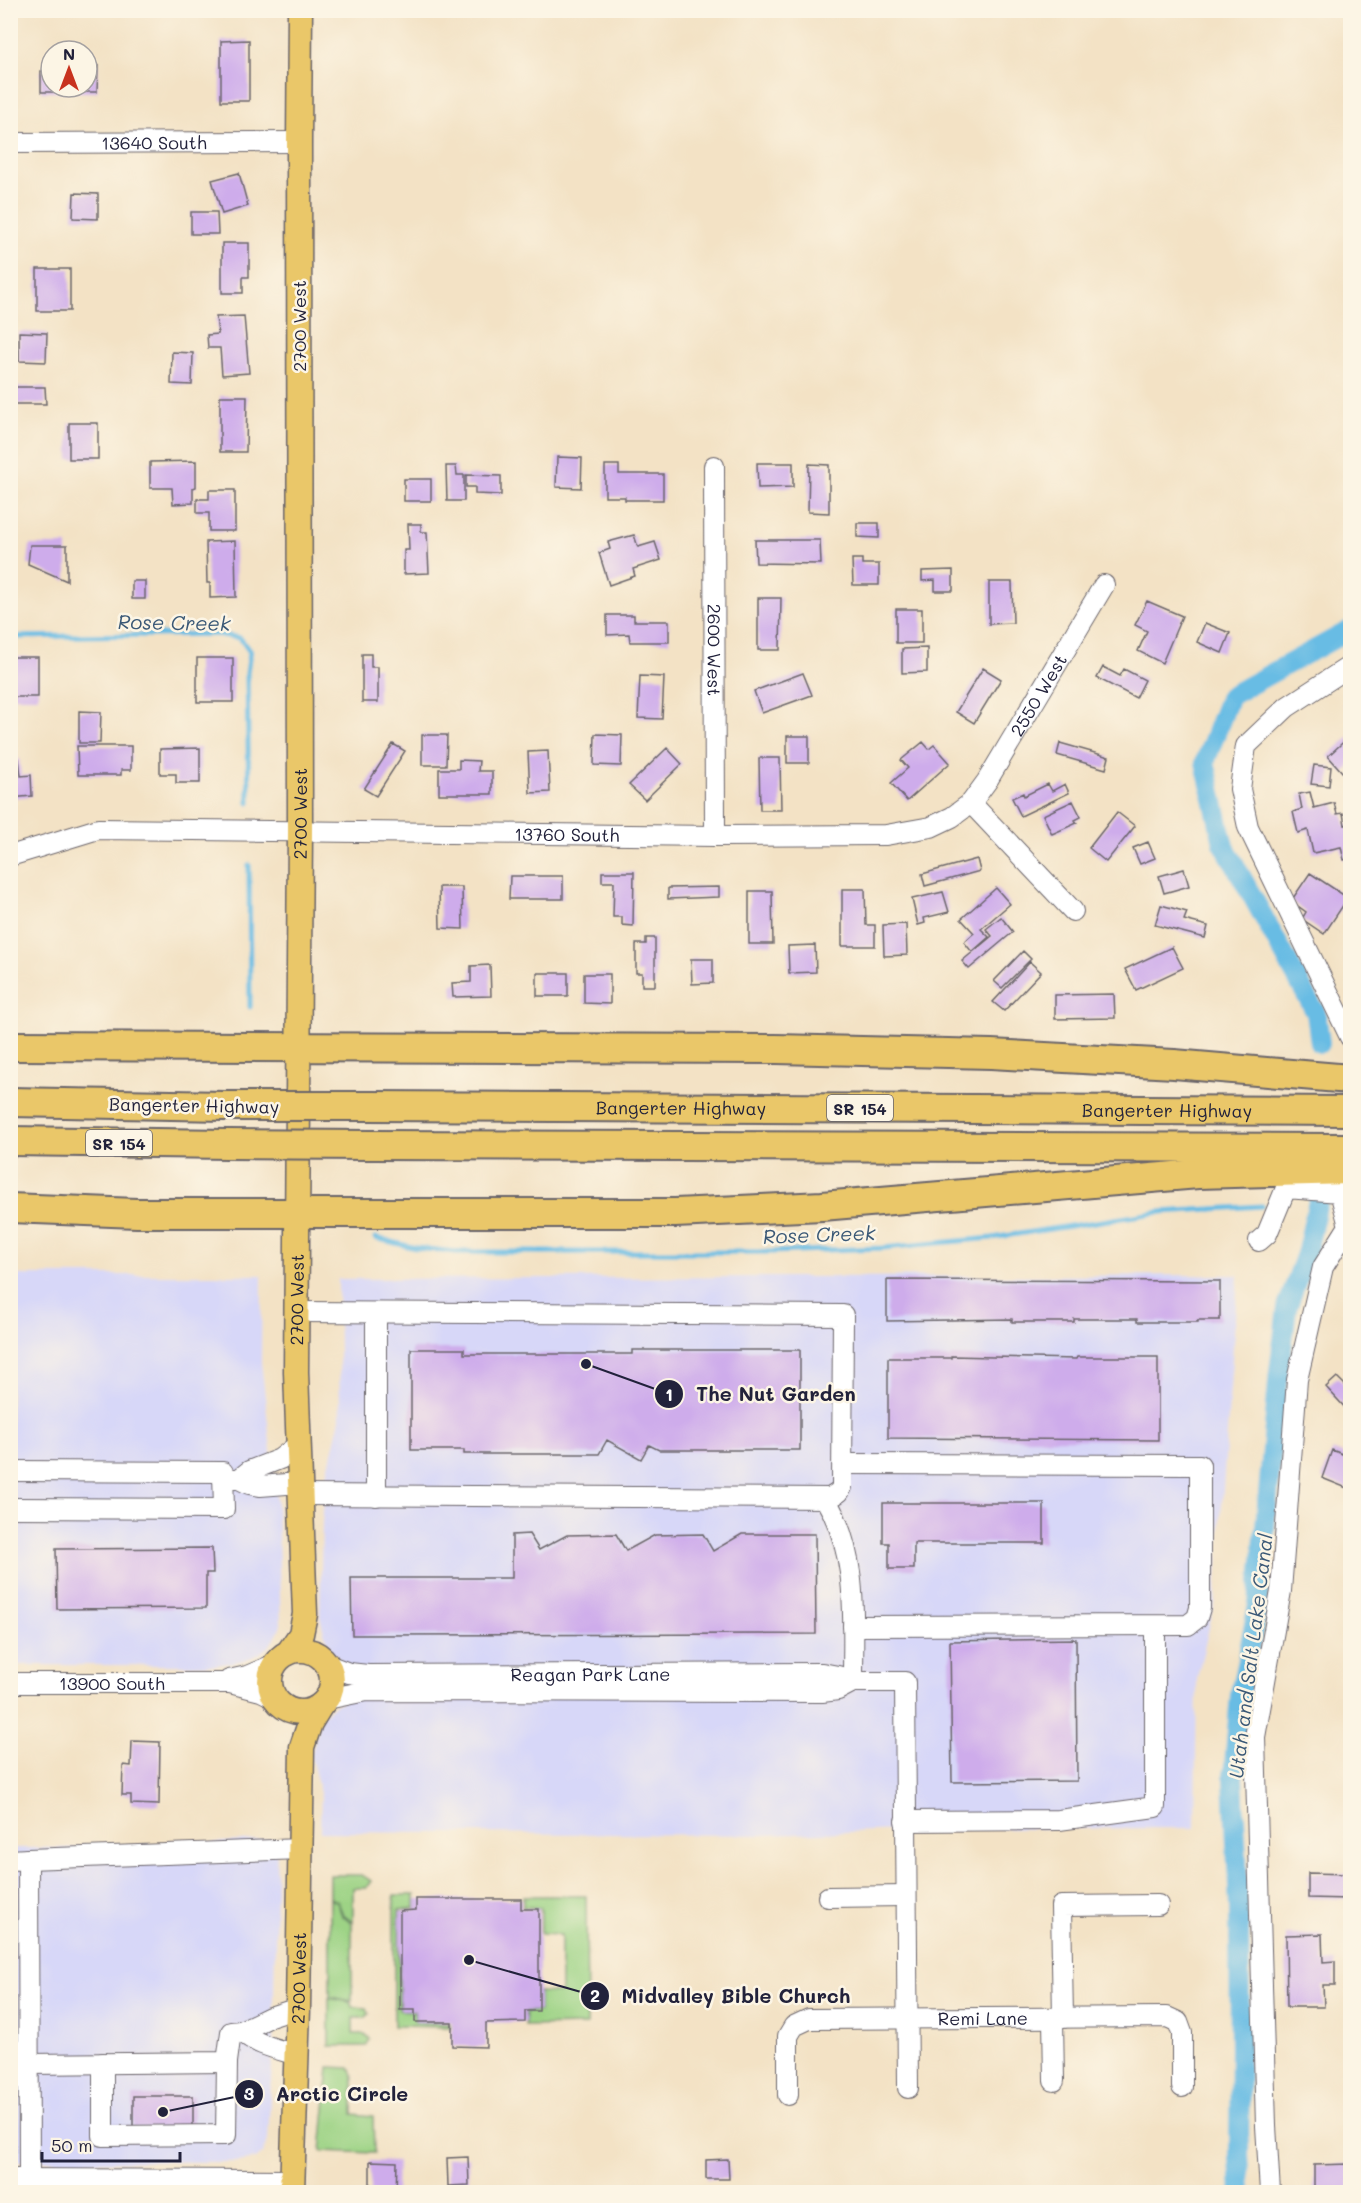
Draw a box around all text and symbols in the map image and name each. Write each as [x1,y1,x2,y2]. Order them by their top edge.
north arrow [39,39,99,99]
text: N [63,43,75,64]
street label: 13640 South [101,130,207,155]
street label: 2700 West [287,280,311,372]
street label: 2600 West [702,604,727,696]
water label: Rose Creek [117,608,231,636]
street label: 2550 West [1005,650,1072,740]
street label: 2700 West [288,768,312,860]
street label: 13760 South [514,822,620,847]
street label: Bangerter Highway [109,1092,279,1118]
street label: Bangerter Highway [596,1095,766,1120]
road number: SR 154 [827,1095,893,1121]
street label: Bangerter Highway [1082,1098,1252,1123]
road number: SR 154 [86,1130,152,1156]
water label: Rose Creek [762,1219,876,1249]
street label: 2700 West [284,1254,309,1346]
callout: The Nut Garden [654,1375,868,1413]
text: The Nut Garden [696,1380,856,1406]
text: 1 [665,1382,673,1406]
water label: Utah and Salt Lake Canal [1222,1532,1278,1780]
street label: Reagan Park Lane [510,1662,670,1686]
street label: 13900 South [59,1671,165,1695]
street label: 2700 West [285,1932,311,2024]
callout: Midvalley Bible Church [580,1977,863,2015]
text: Midvalley Bible Church [622,1982,850,2008]
text: 2 [590,1983,600,2007]
street label: Remi Lane [938,2006,1028,2030]
callout: Arctic Circle [234,2075,420,2113]
text: Arctic Circle [276,2080,408,2106]
text: 3 [244,2081,255,2105]
scale bar [42,2125,180,2163]
text: 50 m [51,2133,93,2157]

